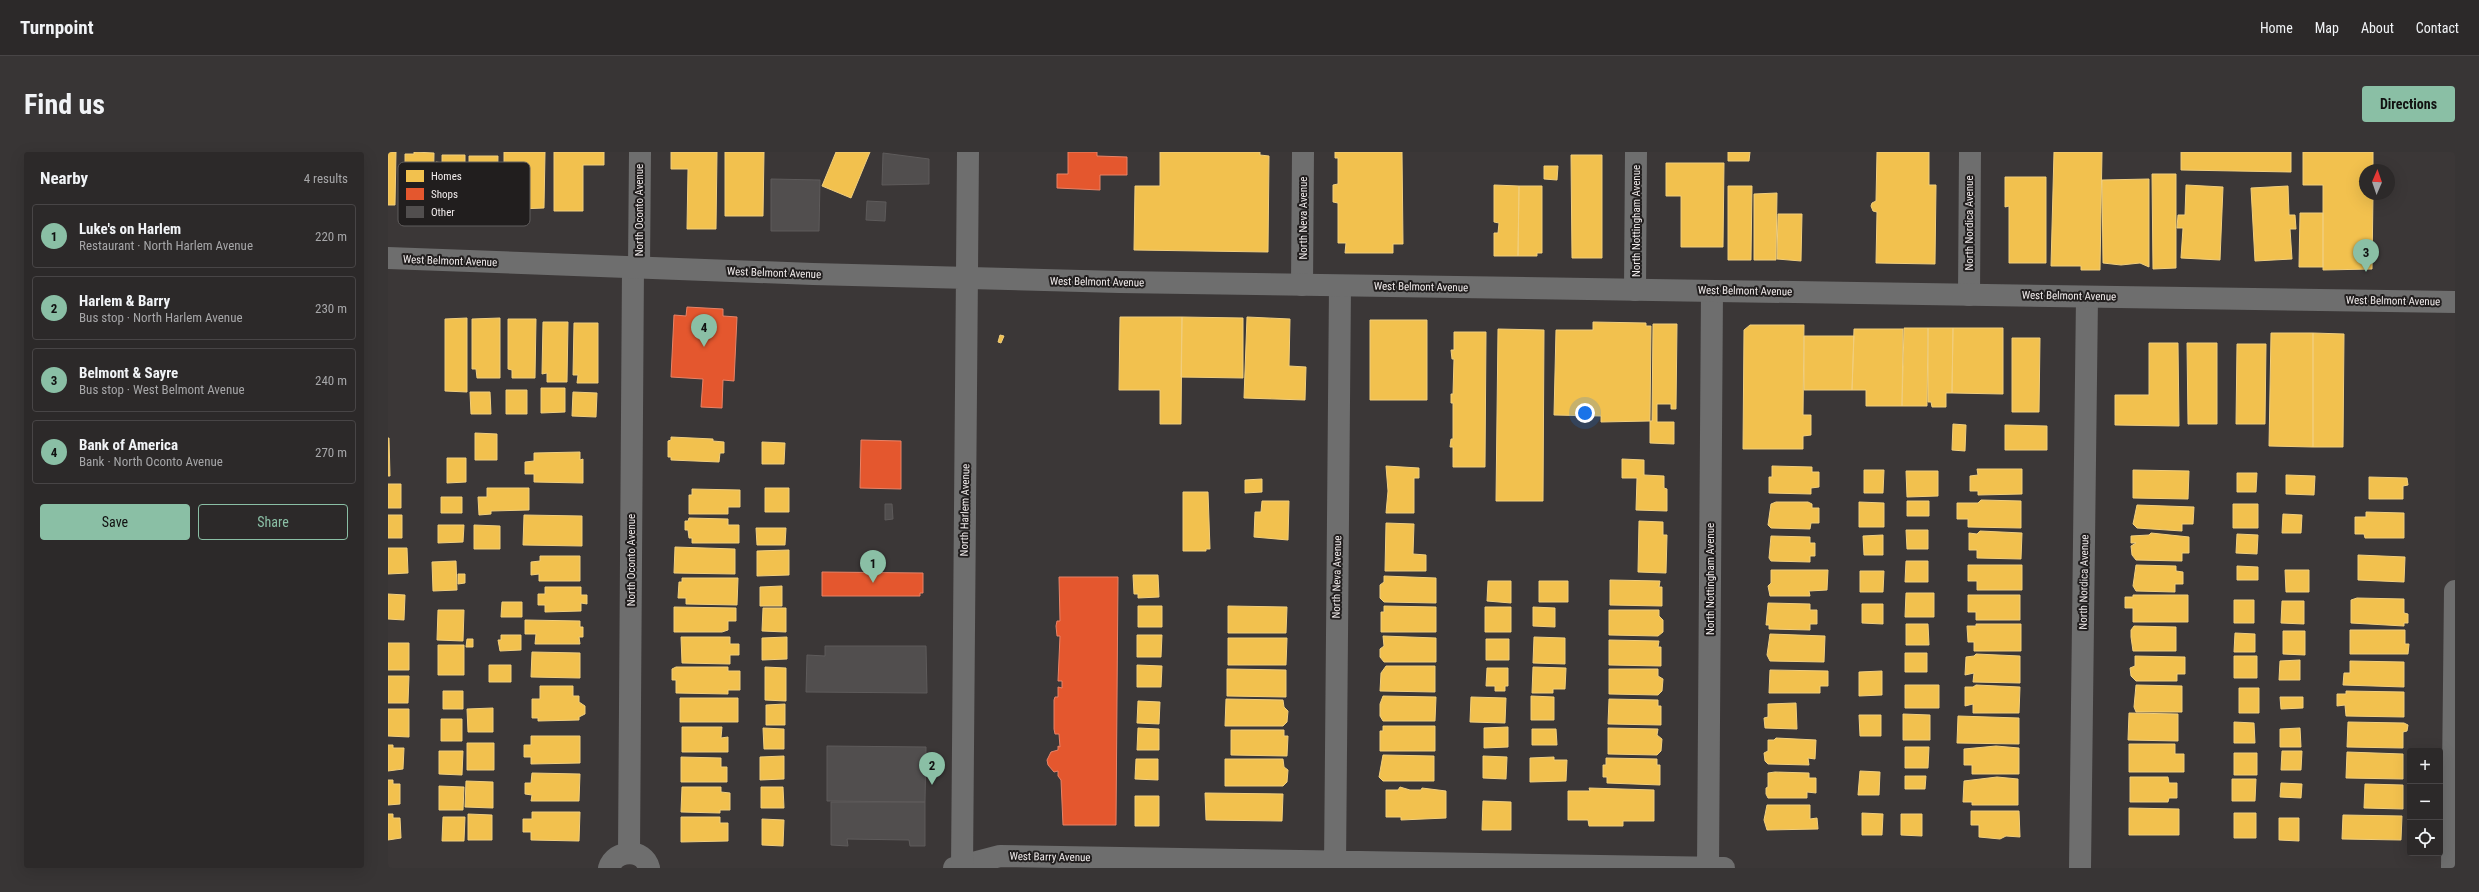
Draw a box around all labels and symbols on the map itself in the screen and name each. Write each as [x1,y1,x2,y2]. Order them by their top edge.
legend [398,162,530,226]
street label: North Oconto Avenue [633,164,646,256]
north arrow [2359,164,2395,200]
street label: North Nottingham Avenue [1630,165,1643,277]
text: Homes [431,170,462,183]
street label: North Nordica Avenue [1963,175,1976,271]
street label: North Neva Avenue [1297,176,1310,260]
text: Shops [431,188,458,201]
text: Other [431,206,455,219]
pin: 3 [2353,239,2379,272]
street label: West Belmont Avenue [403,253,497,269]
street label: West Belmont Avenue [727,265,821,281]
street label: West Belmont Avenue [1050,275,1144,289]
street label: West Belmont Avenue [1374,280,1468,294]
street label: West Belmont Avenue [1698,284,1792,298]
street label: West Belmont Avenue [2022,289,2116,303]
street label: West Belmont Avenue [2346,294,2440,308]
pin: 4 [691,314,717,347]
your location [1575,403,1595,423]
street label: North Harlem Avenue [958,464,972,556]
street label: North Oconto Avenue [625,514,638,606]
street label: North Nottingham Avenue [1704,523,1717,635]
street label: North Nordica Avenue [2077,534,2091,630]
street label: North Neva Avenue [1330,535,1344,619]
pin: 1 [860,550,886,583]
pin: 2 [919,752,945,785]
street label: West Barry Avenue [1009,850,1091,864]

